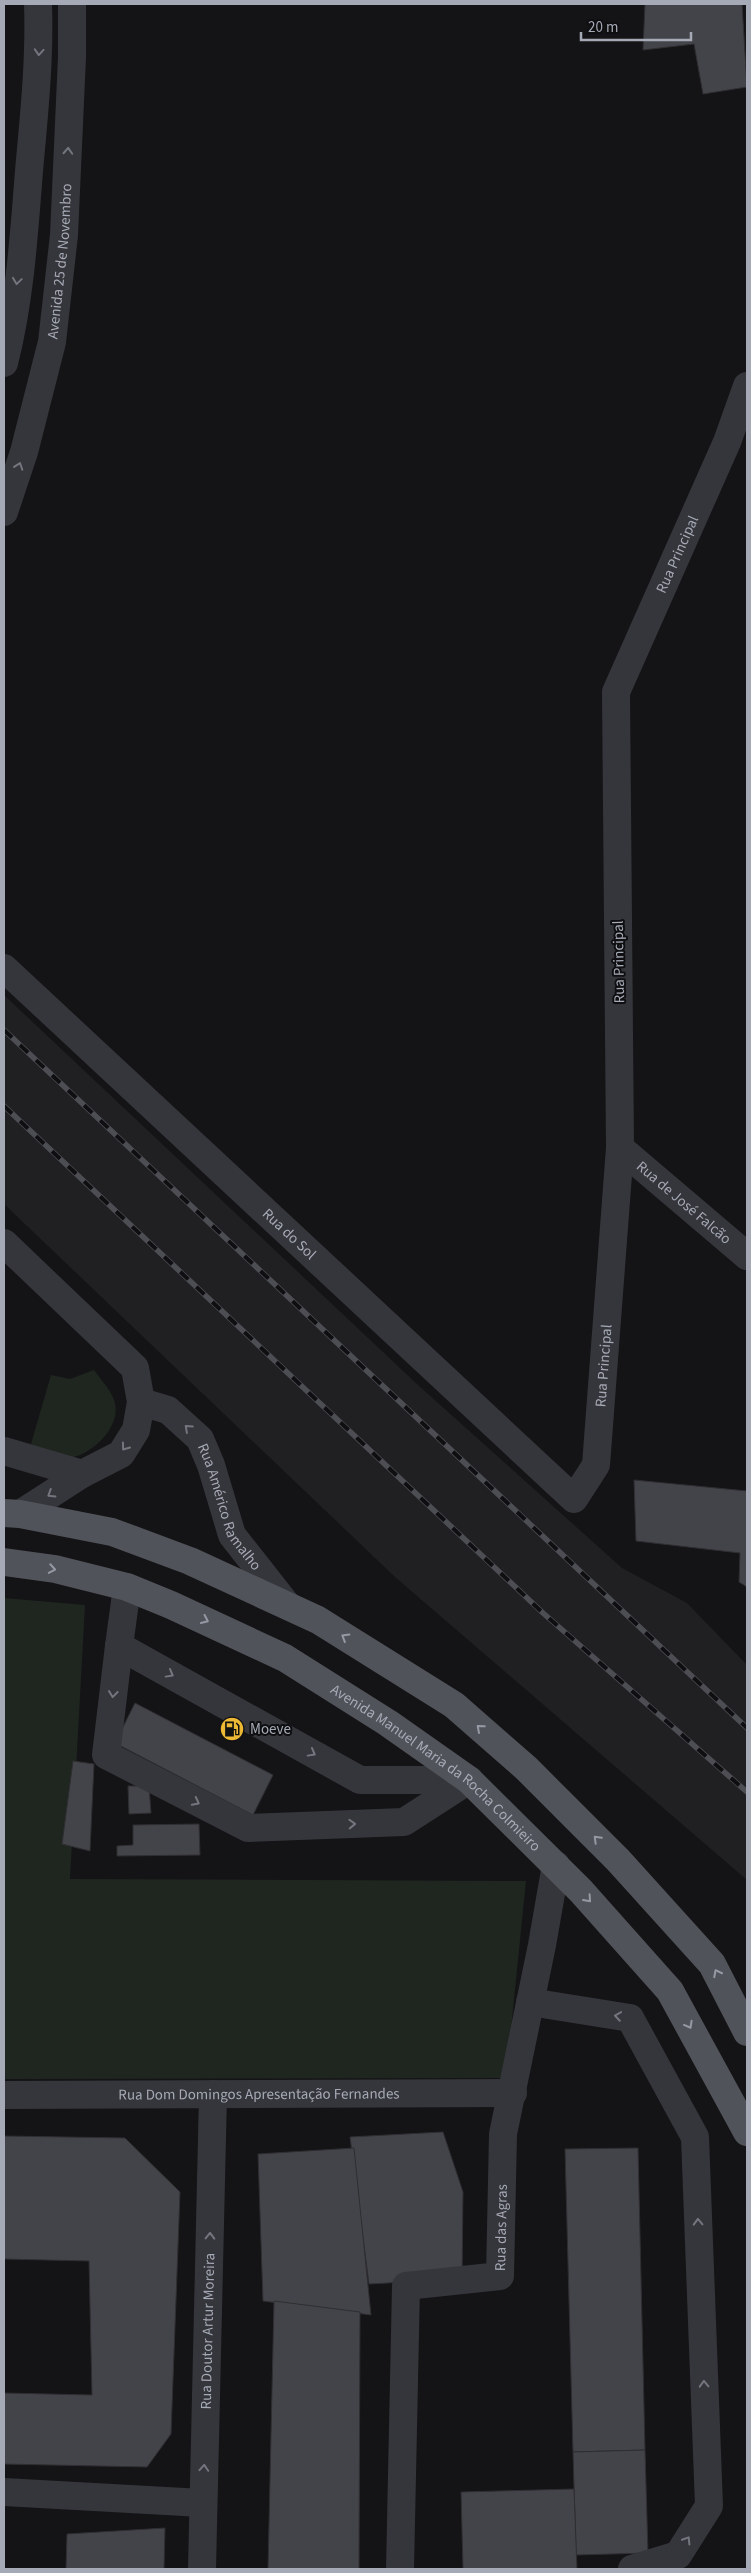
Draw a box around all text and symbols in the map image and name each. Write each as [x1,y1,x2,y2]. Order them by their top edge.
scale bar [581,10,691,42]
text: 20 m [588,17,618,38]
one-way arrow [33,49,44,57]
one-way arrow [62,147,73,155]
street label: Avenida 25 de Novembro [42,183,77,340]
one-way arrow [13,277,23,285]
one-way arrow [14,462,24,471]
street label: Rua Principal [651,512,704,597]
street label: Rua Principal [608,920,630,1004]
street label: Rua de José Falcão [632,1156,736,1249]
street label: Rua do Sol [258,1203,321,1264]
street label: Rua Principal [590,1323,617,1408]
one-way arrow [185,1425,194,1434]
street label: Rua Américo Ramalho [193,1440,266,1575]
one-way arrow [122,1441,131,1451]
one-way arrow [48,1488,57,1498]
one-way arrow [48,1563,56,1573]
one-way arrow [200,1614,209,1625]
one-way arrow [341,1634,351,1643]
one-way arrow [165,1668,174,1678]
street label: Avenida Manuel Maria da Rocha Colmieiro [327,1679,546,1856]
one-way arrow [108,1691,119,1699]
fuel station icon: Moeve [219,1716,245,1742]
place label: Moeve [250,1719,291,1740]
one-way arrow [476,1724,485,1733]
one-way arrow [307,1747,316,1757]
one-way arrow [191,1796,200,1806]
one-way arrow [348,1819,356,1830]
one-way arrow [594,1836,603,1845]
one-way arrow [582,1894,591,1903]
one-way arrow [713,1970,723,1979]
one-way arrow [613,2012,622,2022]
one-way arrow [683,2020,693,2029]
street label: Rua Dom Domingos Apresentação Fernandes [118,2083,400,2105]
street label: Rua das Agras [490,2184,512,2271]
one-way arrow [692,2217,703,2225]
one-way arrow [205,2231,215,2239]
street label: Rua Doutor Artur Moreira [195,2253,220,2410]
one-way arrow [699,2380,710,2388]
one-way arrow [199,2464,210,2472]
one-way arrow [681,2537,691,2546]

